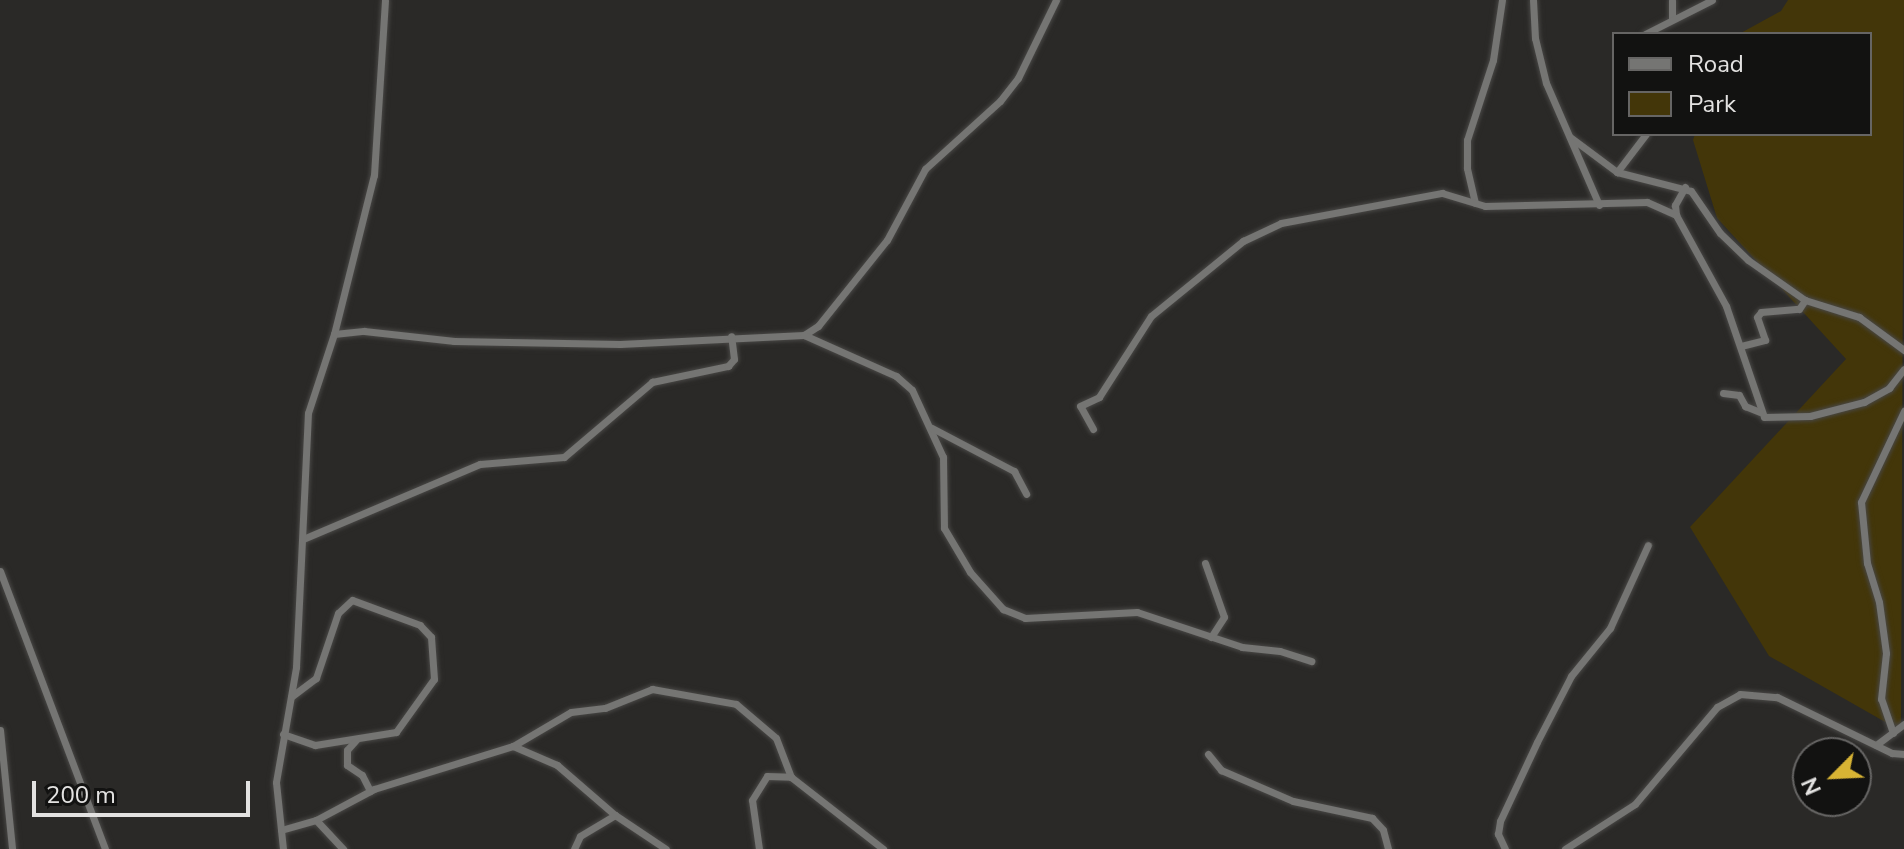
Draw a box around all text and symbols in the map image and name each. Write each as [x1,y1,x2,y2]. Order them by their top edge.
legend [1612,32,1872,136]
text: Road [1688,48,1744,80]
text: Park [1688,88,1736,120]
north arrow [1792,737,1872,817]
scale bar [36,765,254,815]
text: N [1795,772,1829,800]
text: 200 m [46,779,116,811]

